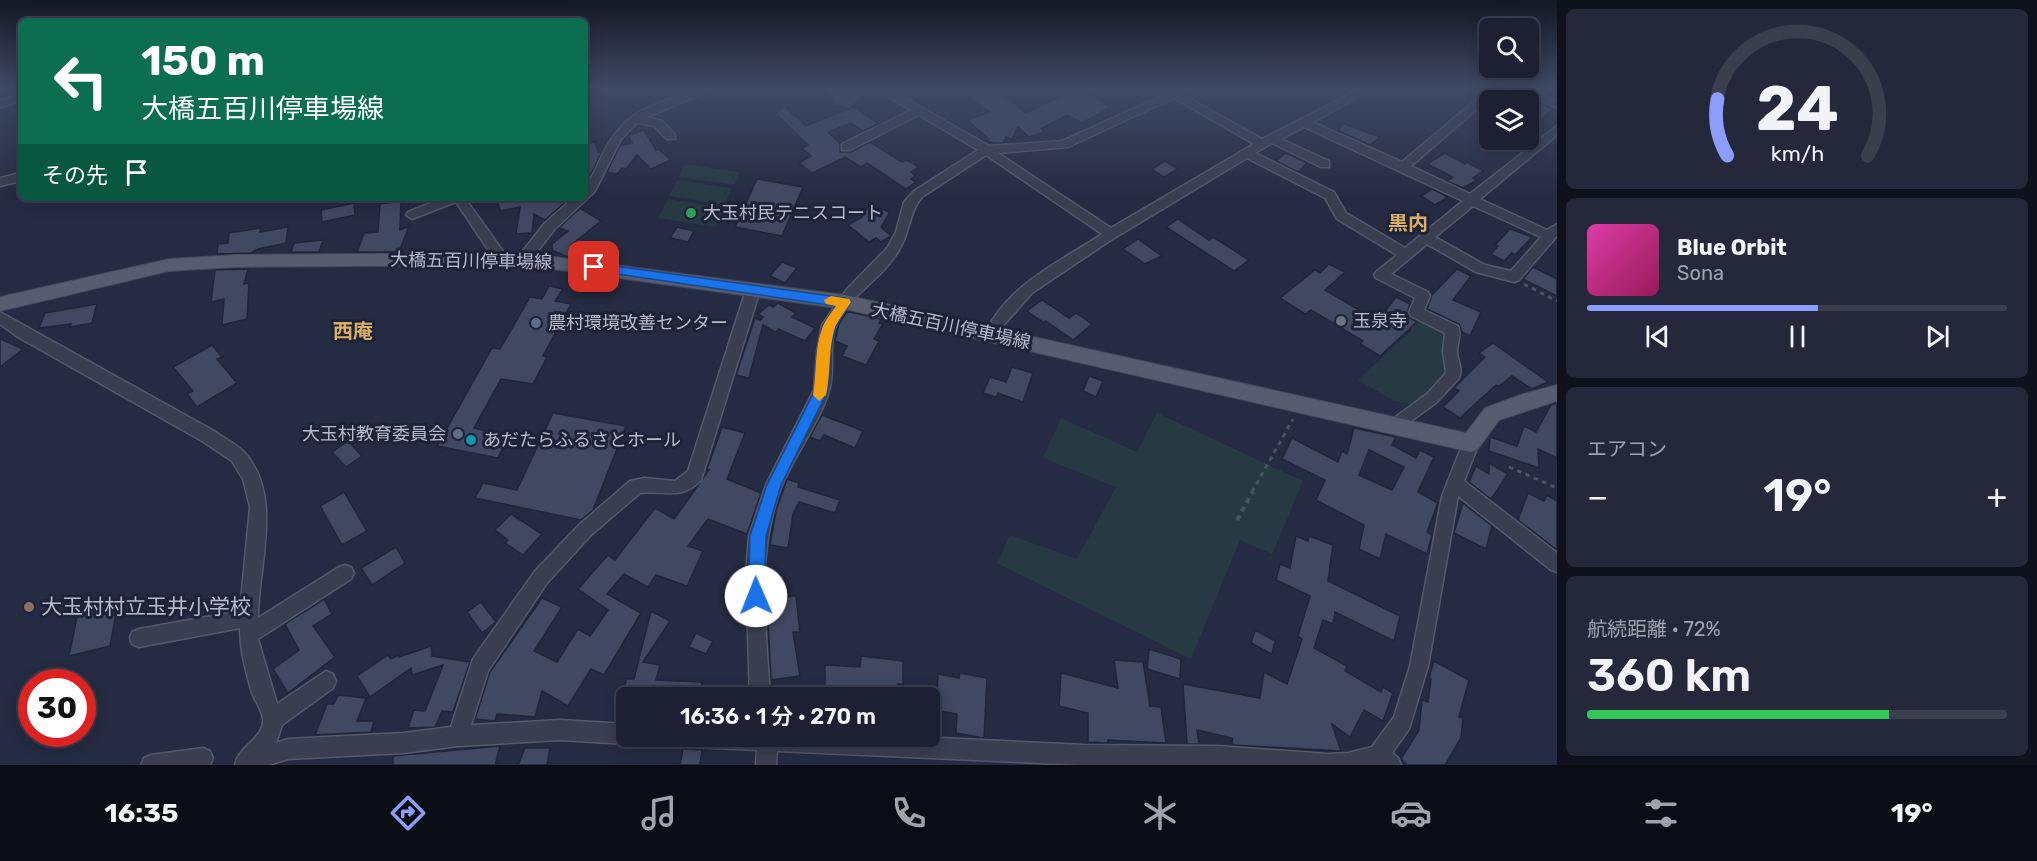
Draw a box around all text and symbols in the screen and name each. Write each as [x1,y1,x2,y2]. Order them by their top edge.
map controls [1479,18,1539,150]
button: search [1479,18,1539,78]
text: 150 m [141,36,265,86]
icon: left [42,42,120,120]
text: 24 [1756,72,1838,146]
button: layers [1479,90,1539,150]
text: 大橋五百川停車場線 [141,93,384,125]
text: km/h [1770,141,1824,166]
icon: arrive [120,156,153,189]
text: その先 [42,162,108,189]
place label: 大玉村民テニスコート [703,202,883,224]
marker: 大玉村民テニスコート [684,206,698,220]
district label: 黒内 [1388,211,1428,235]
text: Blue Orbit [1677,234,1787,261]
pin [568,241,619,292]
street label: 大橋五百川停車場線 [390,249,552,273]
icon: arrive [577,250,610,283]
text: Sona [1677,261,1724,285]
street label: 大橋五百川停車場線 [869,298,1033,354]
place label: 玉泉寺 [1353,310,1407,332]
place label: 農村環境改善センター [548,312,728,334]
marker: 玉泉寺 [1334,314,1348,328]
marker: 農村環境改善センター [529,316,543,330]
district label: 西庵 [333,319,373,343]
icon: previous [1641,320,1674,353]
icon: pause [1781,320,1814,353]
icon: next [1921,320,1954,353]
place label: 大玉村教育委員会 [302,423,446,445]
marker: 大玉村教育委員会 [451,427,465,441]
place label: あだたらふるさとホール [483,429,681,451]
marker: あだたらふるさとホール [464,433,478,447]
text: エアコン [1587,437,1667,461]
text: 19° [1763,469,1831,522]
text: − [1587,477,1608,516]
text: + [1986,477,2007,516]
position arrow [724,564,788,628]
place label: 大玉村村立玉井小学校 [41,594,251,619]
marker: 大玉村村立玉井小学校 [22,600,36,614]
text: 航続距離 · 72% [1587,617,1721,641]
text: 360 km [1587,649,1751,702]
speed limit sign: 30 [18,669,96,747]
text: 16:36 · 1 分 · 270 m [680,703,876,730]
icon: directions [387,792,429,834]
icon: music [638,792,680,834]
icon: phone [888,792,930,834]
icon: climate [1139,792,1181,834]
icon: car [1390,792,1432,834]
icon: filters [1640,792,1682,834]
text: 16:35 [104,797,178,829]
text: 19° [1891,797,1933,829]

